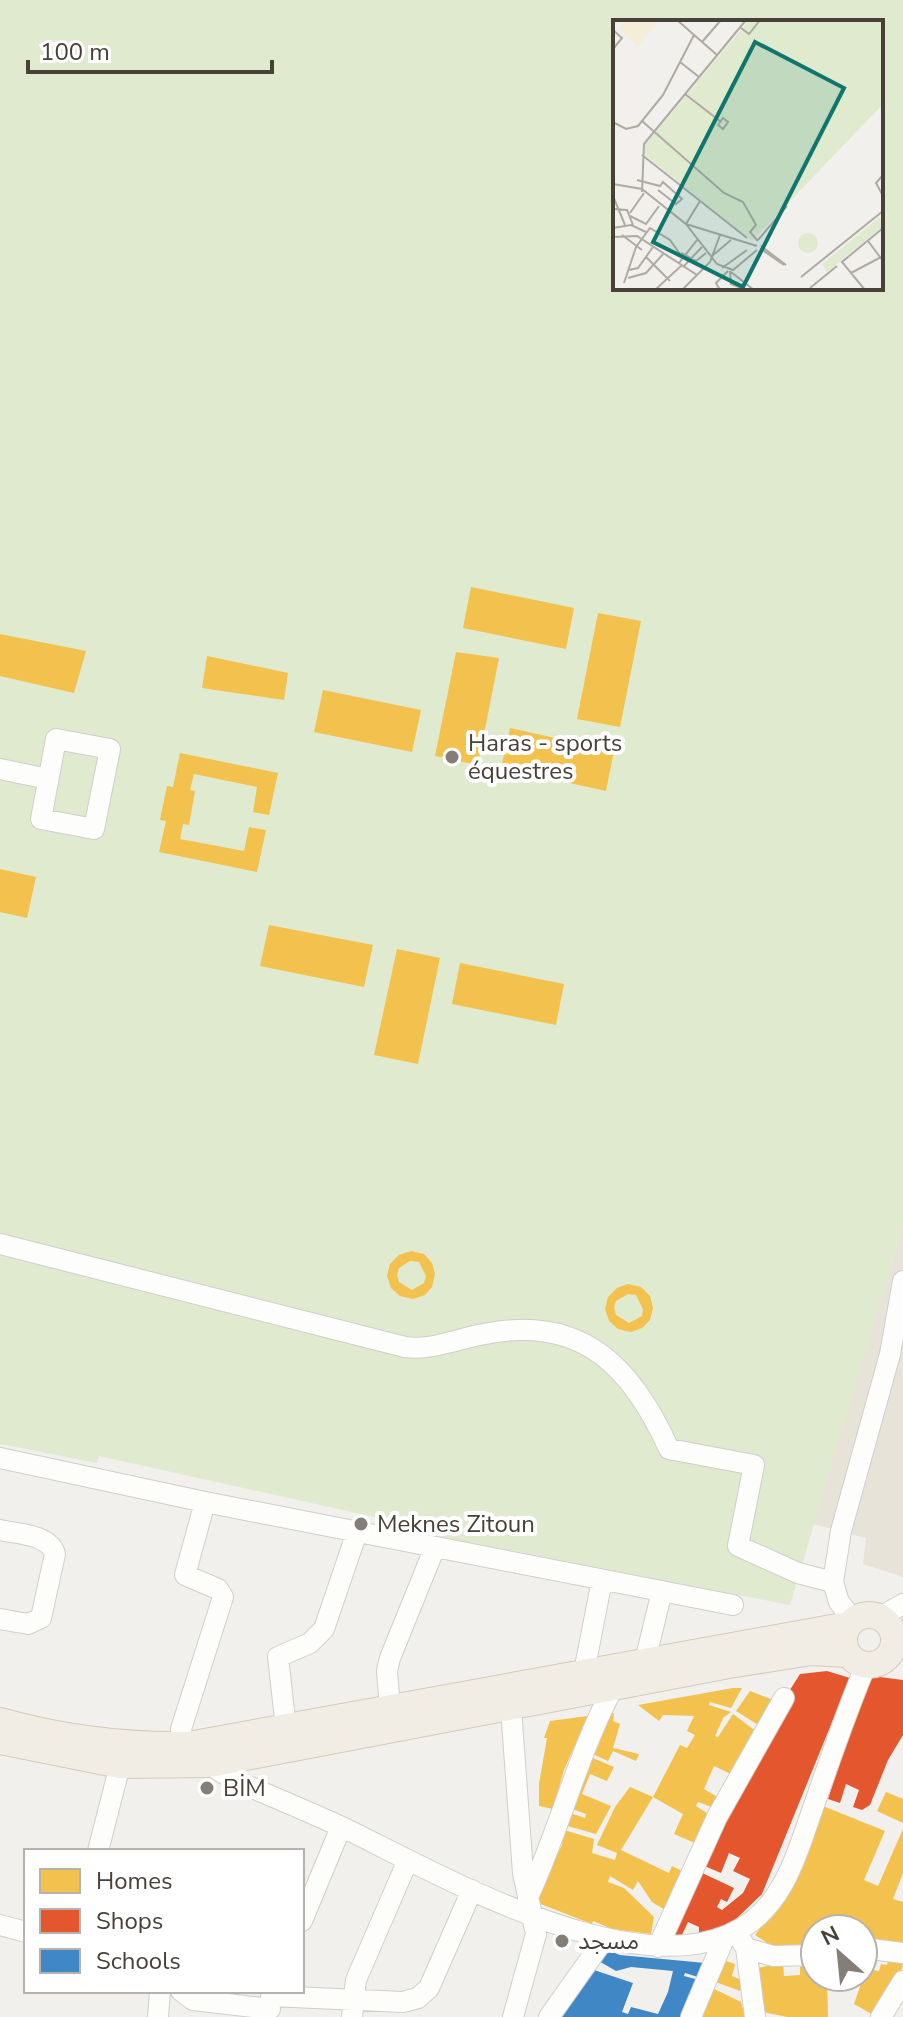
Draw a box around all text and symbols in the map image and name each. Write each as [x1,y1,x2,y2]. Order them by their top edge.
inset map [613,20,883,290]
scale bar [28,24,272,74]
text: 100 m [40,36,110,68]
place label: Haras - sports équestres [468,727,622,787]
marker: Haras - sports équestres [443,748,461,766]
place label: Meknes Zitoun [377,1508,535,1540]
marker: Meknes Zitoun [352,1515,370,1533]
place label: BİM [223,1772,266,1804]
marker: BİM [198,1779,216,1797]
legend [24,1849,304,1993]
text: Homes [96,1865,172,1897]
text: Shops [96,1905,163,1937]
north arrow [799,1913,879,1993]
text: N [816,1919,845,1953]
place label: مسجد [578,1925,639,1957]
marker: مسجد [553,1932,571,1950]
text: Schools [96,1945,181,1977]

